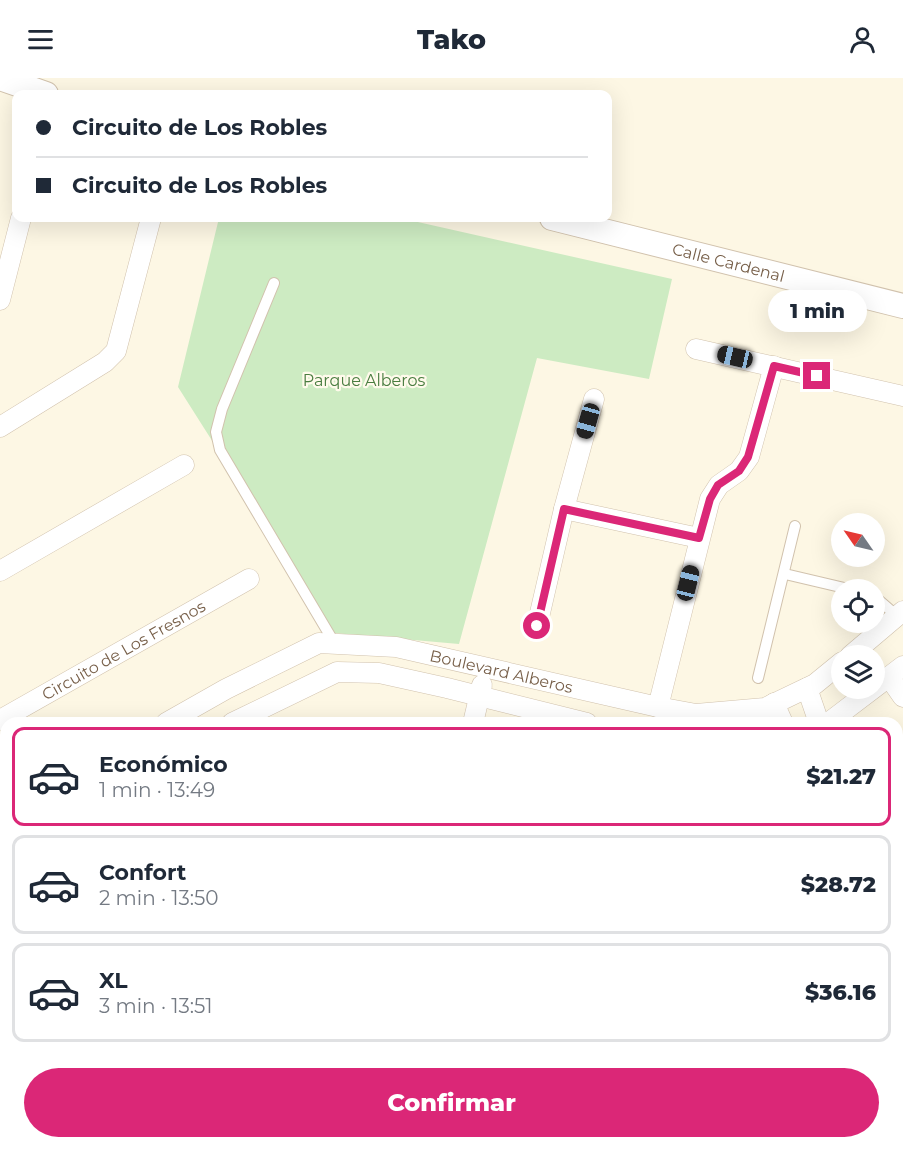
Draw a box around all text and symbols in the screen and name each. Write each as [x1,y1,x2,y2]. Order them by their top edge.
icon: menu [24,23,57,56]
text: Tako [417,23,486,56]
icon: person [846,23,879,56]
text: Circuito de Los Robles [72,114,327,141]
text: Circuito de Los Robles [72,172,327,199]
street label: Calle Cardenal [670,240,787,286]
callout: 1 min [768,289,866,331]
text: 1 min [790,299,845,323]
car [715,344,755,370]
route end [803,362,830,389]
park label: Parque Alberos [303,371,426,390]
car [574,401,602,441]
north arrow [831,513,885,567]
map controls [831,513,885,699]
car [675,563,701,603]
button: locate [831,579,885,633]
street label: Circuito de Los Fresnos [39,597,209,704]
route start [523,612,550,639]
button: layers [831,645,885,699]
street label: Boulevard Alberos [428,646,575,697]
icon: car [27,750,81,804]
text: Económico [99,751,228,778]
text: $21.27 [806,763,876,790]
text: 1 min · 13:49 [99,778,215,802]
icon: car [27,858,81,912]
text: Confort [99,859,186,886]
text: $28.72 [801,871,876,898]
text: 2 min · 13:50 [99,886,219,910]
icon: car [27,966,81,1020]
text: XL [99,967,128,994]
text: $36.16 [805,979,876,1006]
text: 3 min · 13:51 [99,994,212,1018]
button: Confirmar [24,1068,879,1137]

